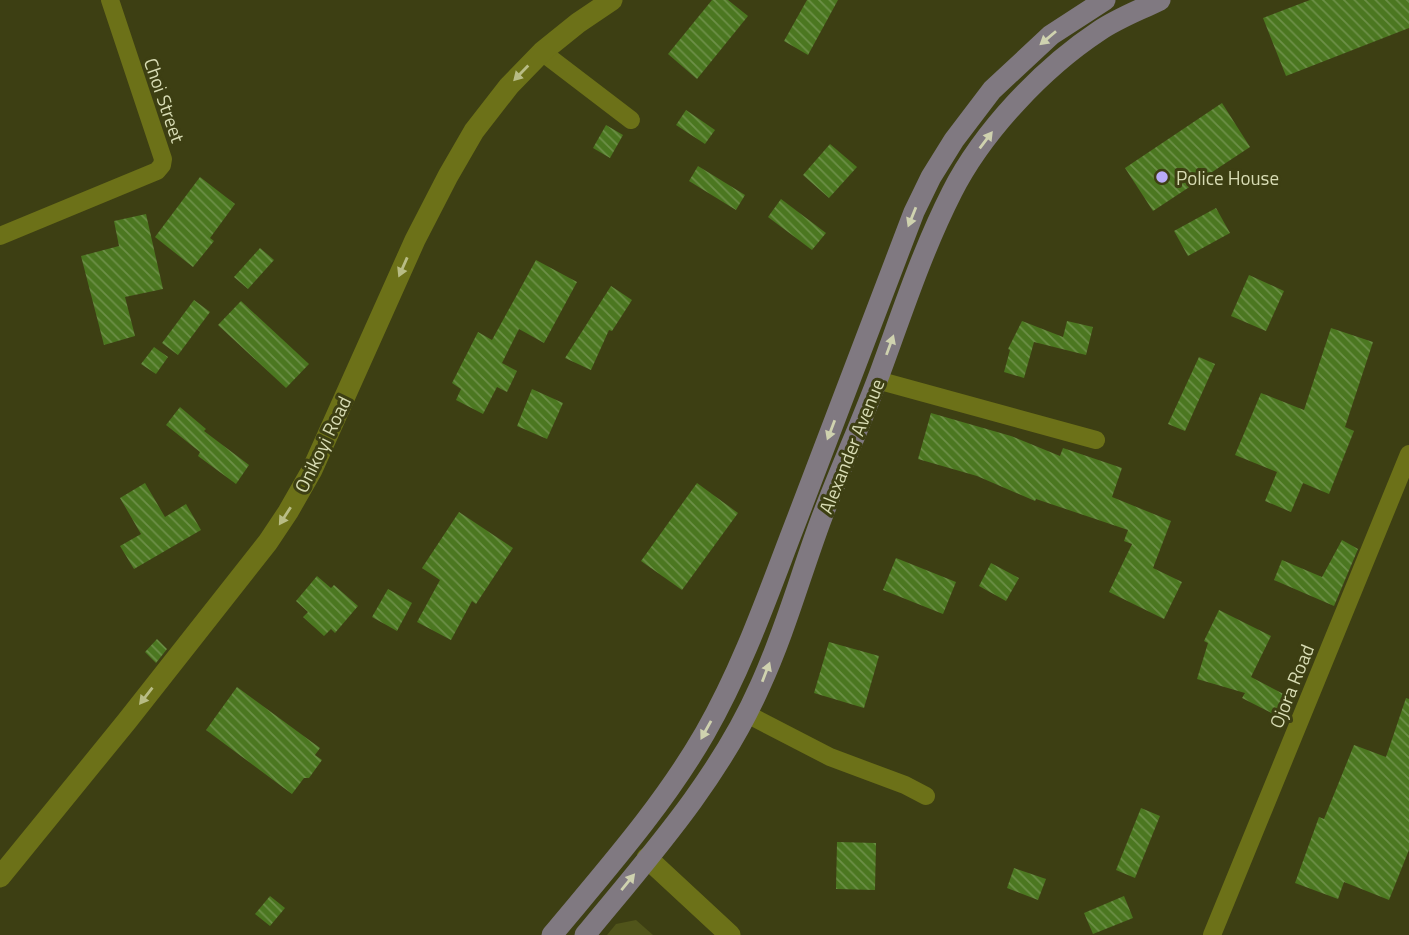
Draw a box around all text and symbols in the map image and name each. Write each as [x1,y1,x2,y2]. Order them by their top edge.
one-way arrow [1040,30,1057,45]
street label: Choi Street [137,54,193,147]
one-way arrow [513,65,529,81]
one-way arrow [979,131,993,149]
place label: Police House [1176,163,1279,192]
marker: Police House [1154,169,1170,185]
one-way arrow [906,207,917,228]
one-way arrow [397,256,408,277]
one-way arrow [885,334,896,355]
street label: Alexander Avenue [811,374,891,518]
street label: Onikoyi Road [286,391,358,497]
one-way arrow [825,419,836,440]
one-way arrow [279,506,292,526]
street label: Ojora Road [1261,640,1321,732]
one-way arrow [761,662,772,683]
one-way arrow [139,687,154,705]
one-way arrow [700,720,712,740]
one-way arrow [621,873,636,891]

